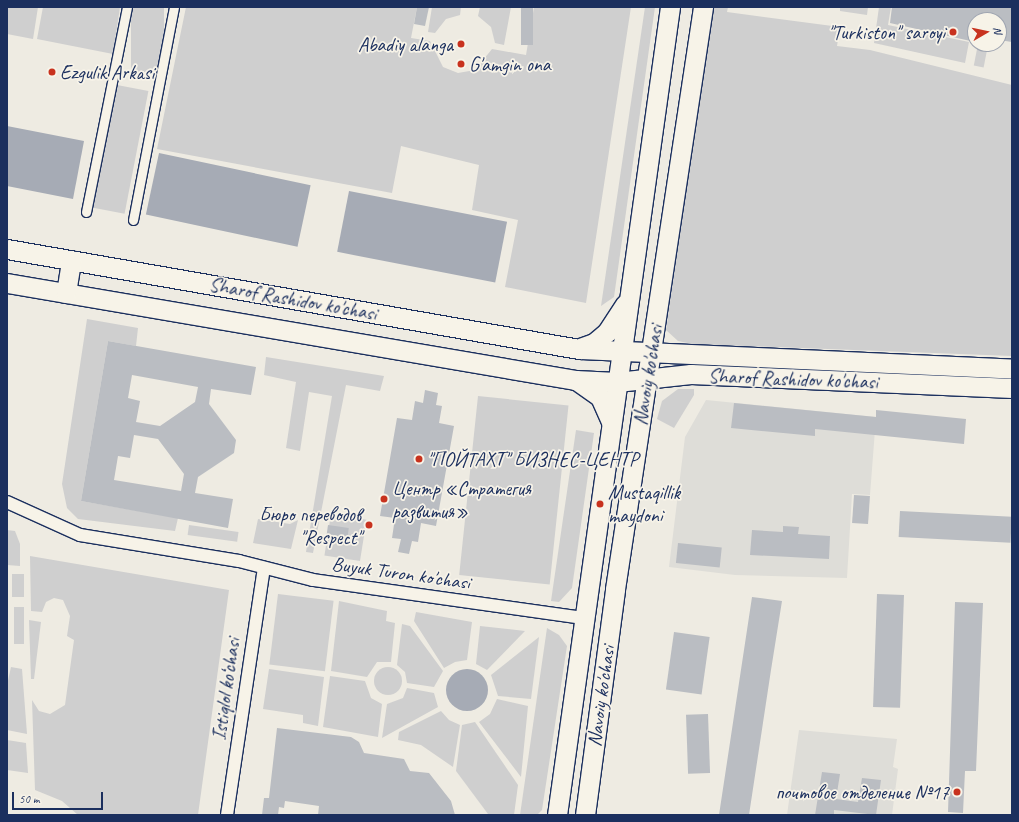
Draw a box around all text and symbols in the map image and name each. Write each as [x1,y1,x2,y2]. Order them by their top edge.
north arrow [967,12,1007,52]
place label: "Turkiston" saroyi [828,20,945,44]
text: N [990,26,1005,35]
marker: "Turkiston" saroyi [948,27,958,37]
place label: Abadiy alanga [358,32,453,56]
marker: Abadiy alanga [456,39,466,49]
place label: G'amgin ona [469,52,550,76]
marker: G'amgin ona [456,59,466,69]
place label: Ezgulik Arkasi [60,60,155,84]
marker: Ezgulik Arkasi [47,67,57,77]
street label: Sharof Rashidov ko'chasi [207,272,379,326]
street label: Navoiy ko'chasi [628,323,668,427]
street label: Sharof Rashidov ko'chasi [707,364,879,394]
place label: "ПОЙТАХТ" БИЗНЕС-ЦЕНТР [427,447,638,471]
marker: "ПОЙТАХТ" БИЗНЕС-ЦЕНТР [414,454,424,464]
place label: Центр «Стратегия развития» [392,476,531,523]
place label: Mustaqillik maydoni [608,480,680,527]
marker: Центр «Стратегия развития» [379,494,389,504]
marker: Mustaqillik maydoni [595,499,605,509]
place label: Бюро переводов "Respect" [259,502,361,549]
marker: Бюро переводов "Respect" [364,520,374,530]
street label: Buyuk Turon ko'chasi [330,551,472,595]
street label: Istiqlol ko‘chasi [207,636,245,742]
street label: Navoiy ko'chasi [582,644,620,748]
place label: почтовое отделение №17 [780,780,949,804]
scale bar [14,784,105,810]
marker: почтовое отделение №17 [952,787,962,797]
text: 50 m [19,791,39,807]

